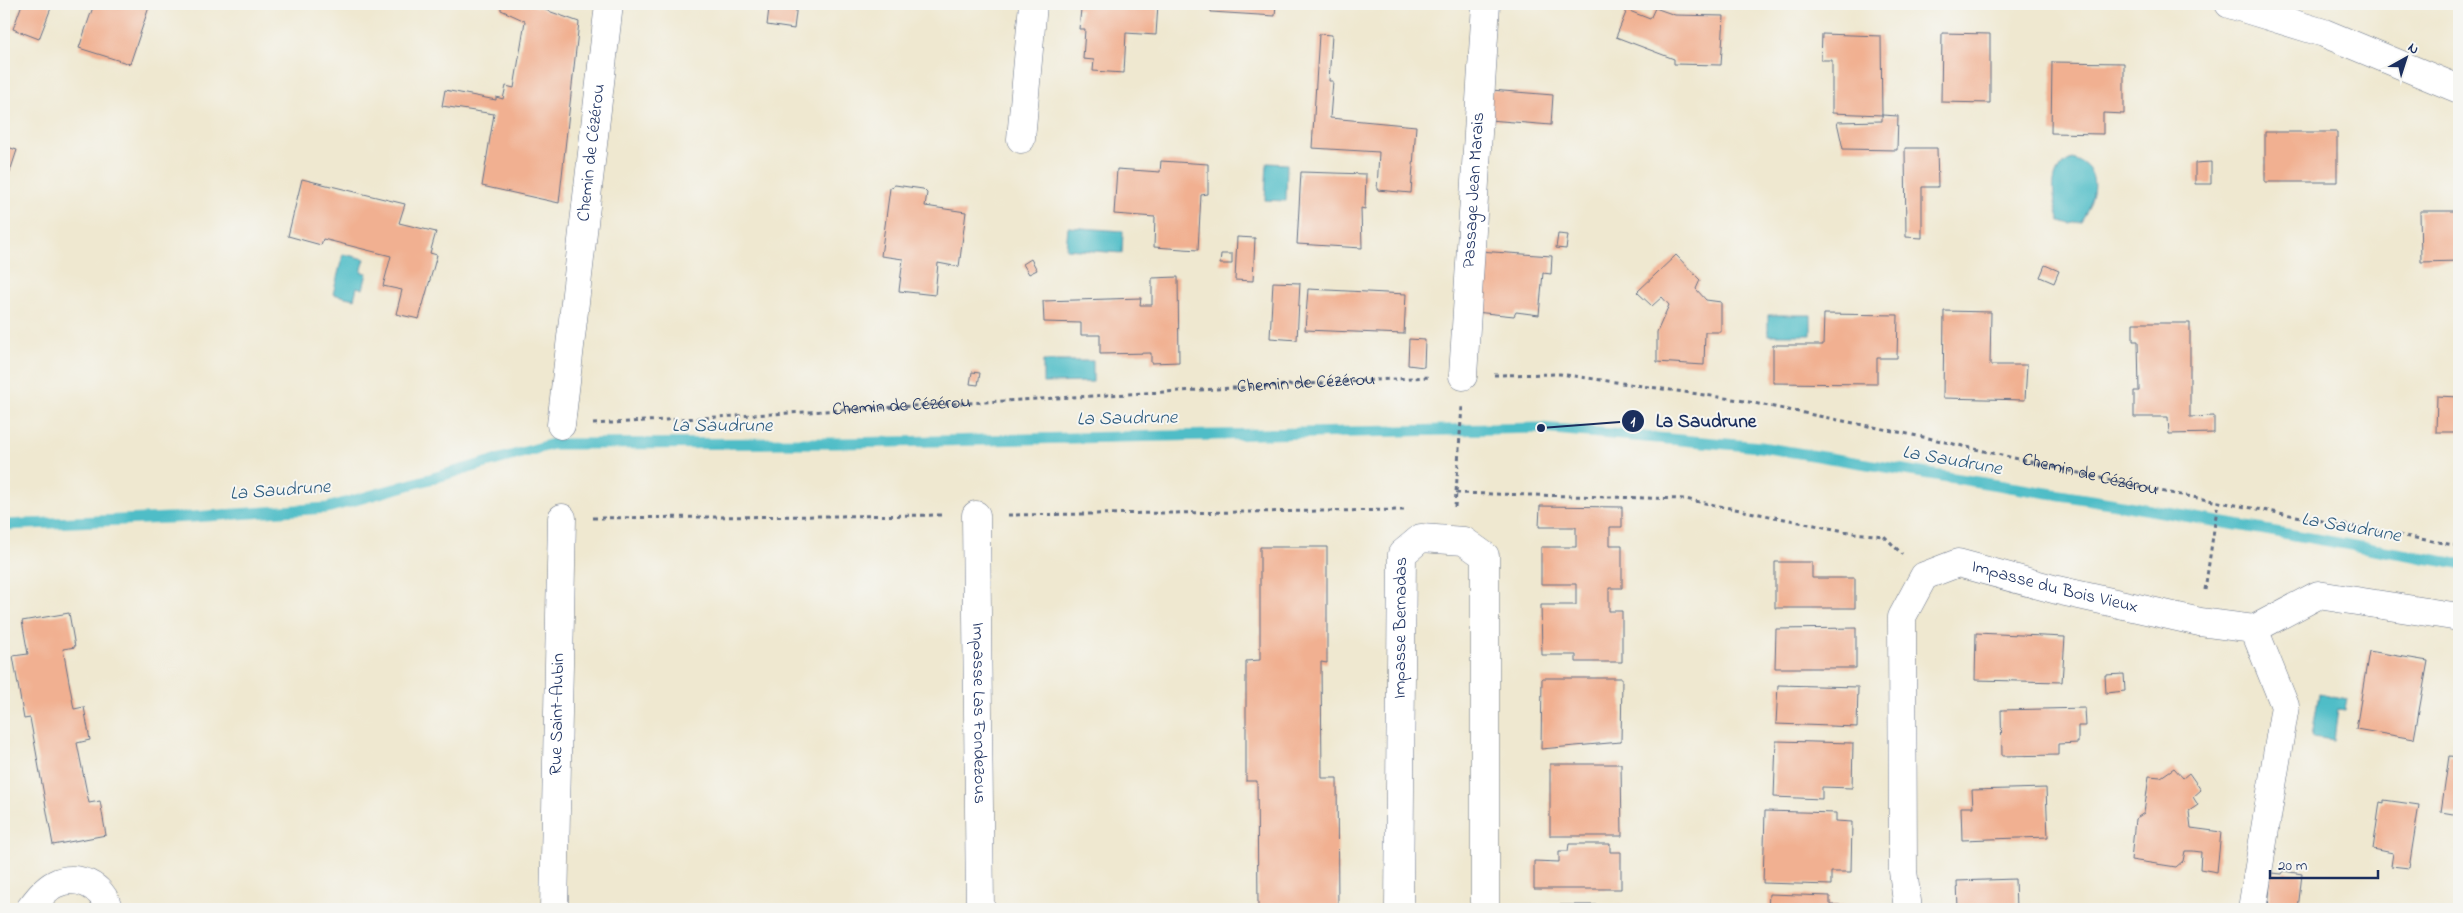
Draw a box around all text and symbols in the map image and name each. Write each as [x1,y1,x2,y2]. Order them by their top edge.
north arrow [2380,32,2430,82]
text: N [2403,38,2424,60]
street label: Chemin de Cézérou [571,82,613,223]
street label: Passage Jean Marais [1457,112,1492,269]
street label: Chemin de Cézérou [1236,367,1376,401]
street label: Chemin de Cézérou [832,390,971,424]
callout: La Saudrune [1620,404,1766,438]
water label: La Saudrune [1076,405,1179,433]
text: La Saudrune [1656,409,1757,436]
text: 1 [1631,411,1636,433]
water label: La Saudrune [672,413,774,440]
water label: La Saudrune [1900,439,2005,483]
street label: Chemin de Cézérou [2020,447,2160,503]
water label: La Saudrune [229,474,333,508]
water label: La Saudrune [2299,506,2404,550]
street label: Impasse du Bois Vieux [1968,554,2140,621]
street label: Impasse Bernadas [1388,557,1415,699]
street label: Impasse Las Fondezous [964,622,992,804]
street label: Rue Saint-Aubin [544,653,572,775]
scale bar [2270,848,2378,880]
text: 20 m [2278,855,2308,877]

